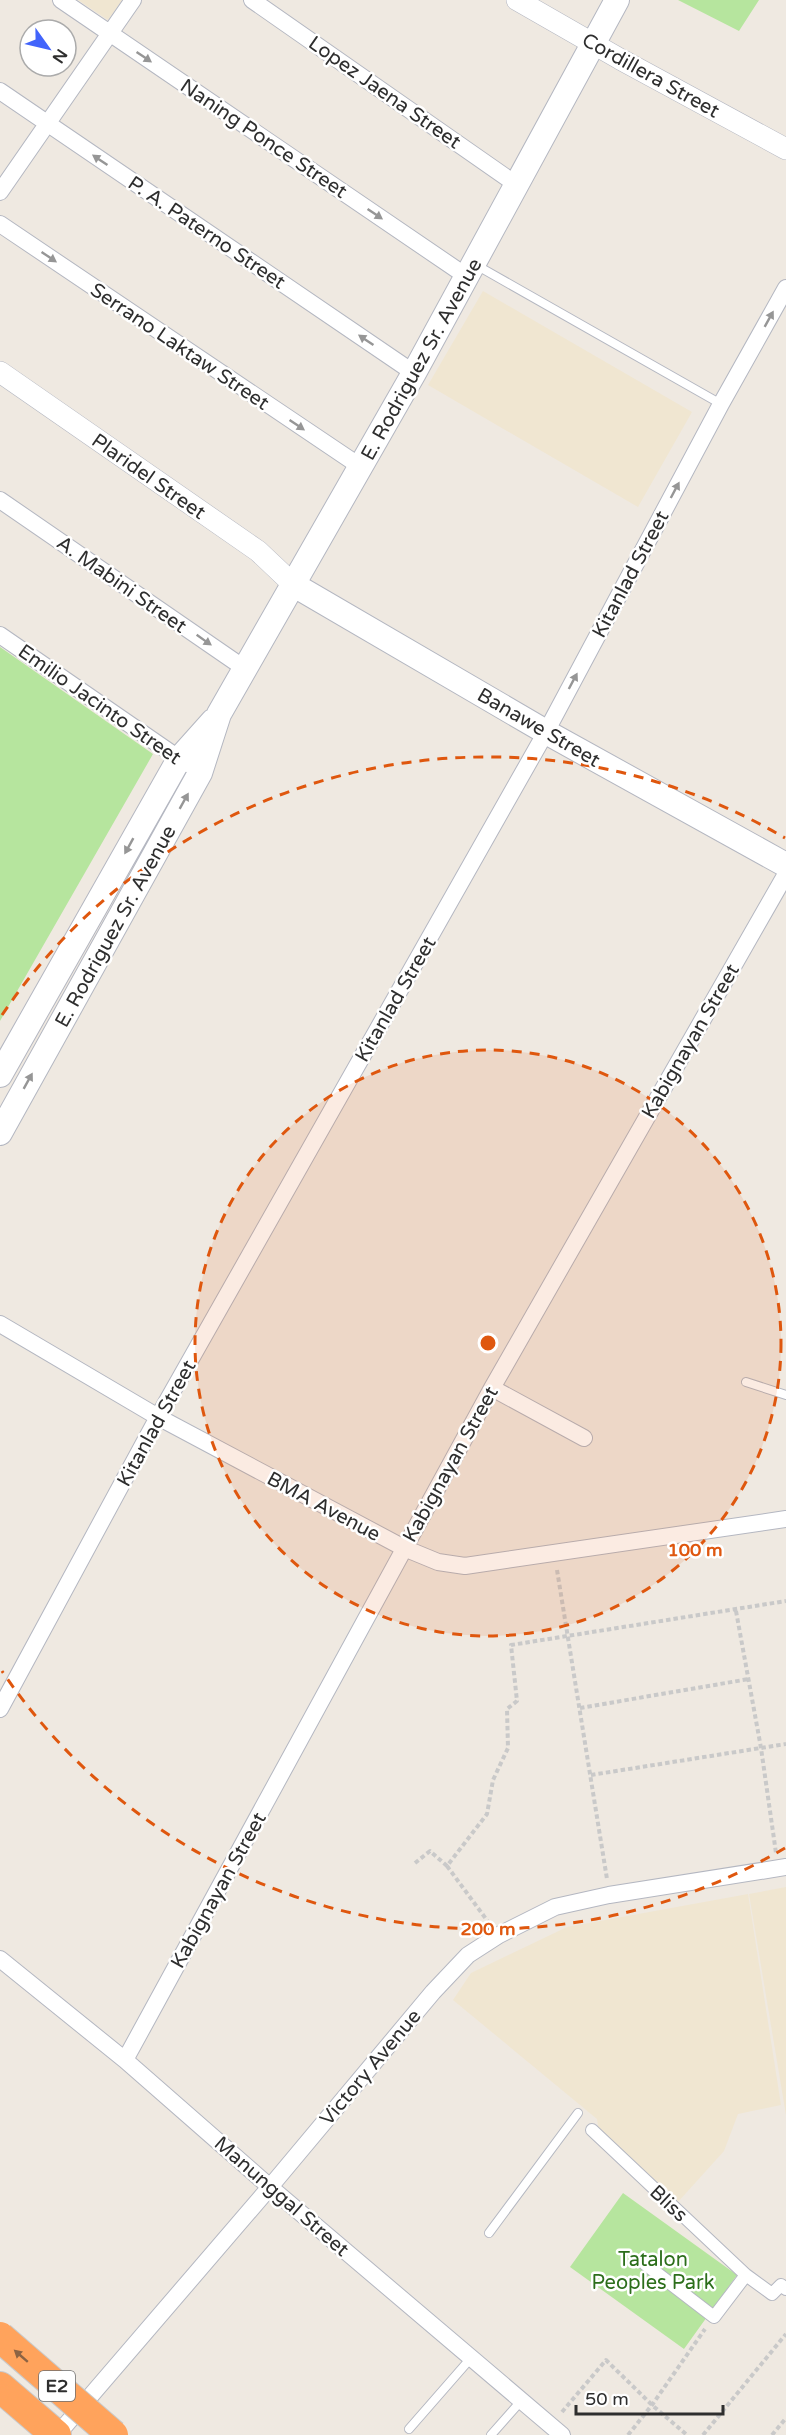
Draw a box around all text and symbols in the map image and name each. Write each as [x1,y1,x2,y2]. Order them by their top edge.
north arrow [18,18,78,78]
street label: Cordillera Street [578,28,724,124]
street label: Lopez Jaena Street [304,31,466,155]
text: N [48,45,71,67]
one-way arrow [136,51,152,62]
street label: Naning Ponce Street [175,74,352,204]
one-way arrow [93,154,109,166]
street label: P. A. Paterno Street [123,171,290,295]
one-way arrow [367,208,383,219]
one-way arrow [40,251,56,263]
street label: E. Rodriguez Sr. Avenue [356,254,487,465]
street label: Serrano Laktaw Street [86,278,274,416]
one-way arrow [763,311,774,327]
one-way arrow [358,334,374,346]
one-way arrow [289,419,306,430]
street label: Plaridel Street [87,429,210,525]
one-way arrow [670,481,680,498]
street label: Kitanlad Street [587,506,675,642]
street label: A. Mabini Street [52,531,191,639]
one-way arrow [195,634,211,646]
street label: Emilio Jacinto Street [13,640,186,770]
one-way arrow [568,672,578,689]
street label: Banawe Street [473,683,604,773]
one-way arrow [179,792,189,809]
street label: E. Rodriguez Sr. Avenue [50,821,181,1032]
one-way arrow [124,838,134,855]
street label: Kitanlad Street [350,932,442,1066]
street label: Kabignayan Street [637,960,745,1123]
one-way arrow [23,1073,33,1090]
centre of rings [478,1333,498,1353]
street label: Kitanlad Street [112,1356,202,1491]
street label: Kabignayan Street [398,1382,504,1547]
street label: BMA Avenue [263,1467,384,1547]
text: 100 m [667,1539,723,1561]
street label: Kabignayan Street [166,1808,272,1973]
text: 200 m [460,1918,516,1940]
street label: Victory Avenue [315,2005,426,2131]
street label: Manunggal Street [209,2132,354,2262]
street label: Bliss [644,2180,692,2227]
park label: Tatalon Peoples Park [591,2248,715,2295]
one-way arrow [14,2349,29,2363]
road number: E2 [39,2371,75,2401]
scale bar [576,2378,723,2416]
text: 50 m [585,2388,629,2410]

